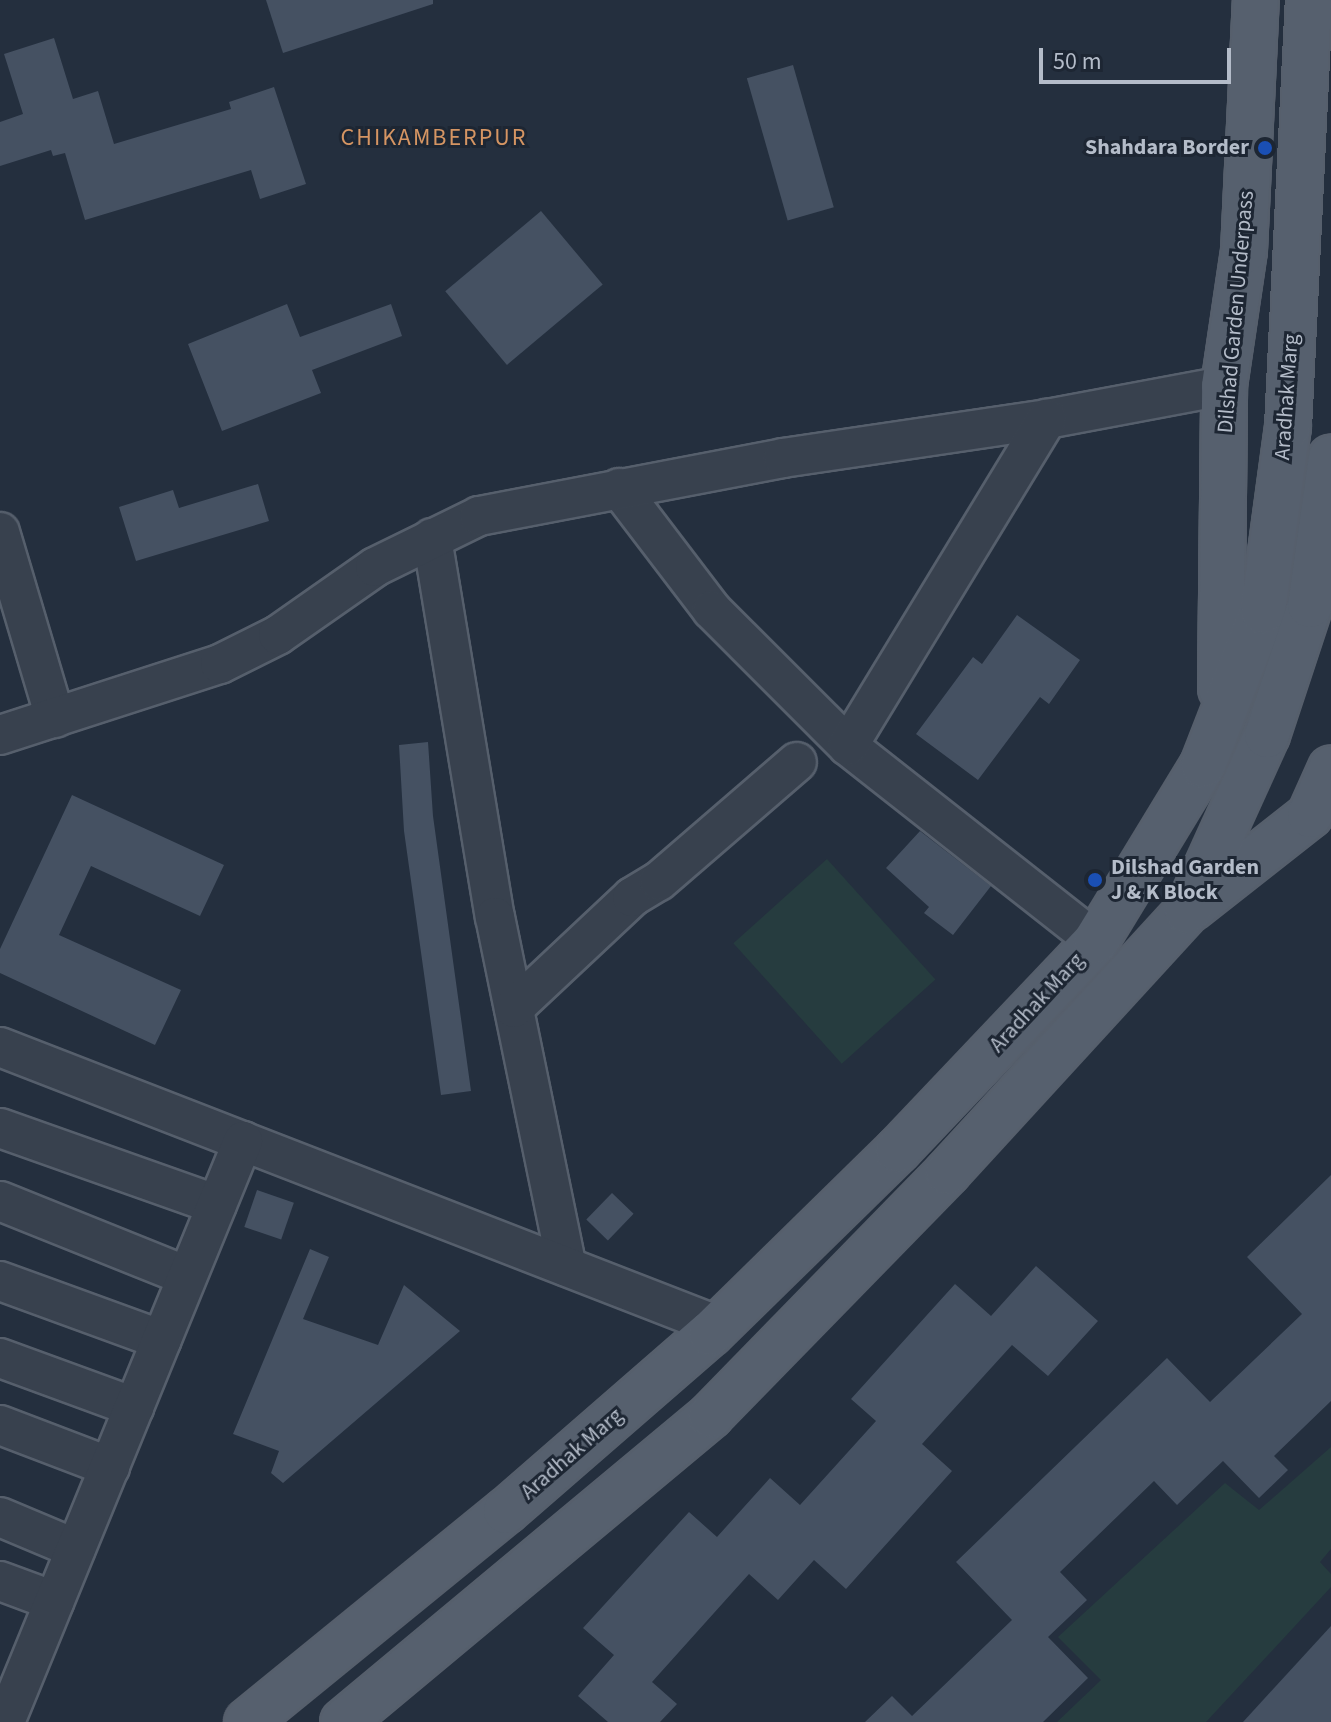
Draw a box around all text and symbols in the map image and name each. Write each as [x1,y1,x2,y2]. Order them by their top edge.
scale bar [1043,32,1235,82]
text: 50 m [1053,44,1102,79]
district label: CHIKAMBERPUR [341,124,527,152]
place label: Shahdara Border [1085,135,1249,161]
marker: Shahdara Border [1256,139,1274,157]
street label: Dilshad Garden Underpass [1212,190,1260,434]
street label: Aradhak Marg [1269,333,1305,461]
place label: Dilshad Garden J & K Block [1111,854,1259,906]
marker: Dilshad Garden J & K Block [1086,871,1104,889]
street label: Aradhak Marg [984,948,1090,1058]
street label: Aradhak Marg [516,1403,628,1505]

